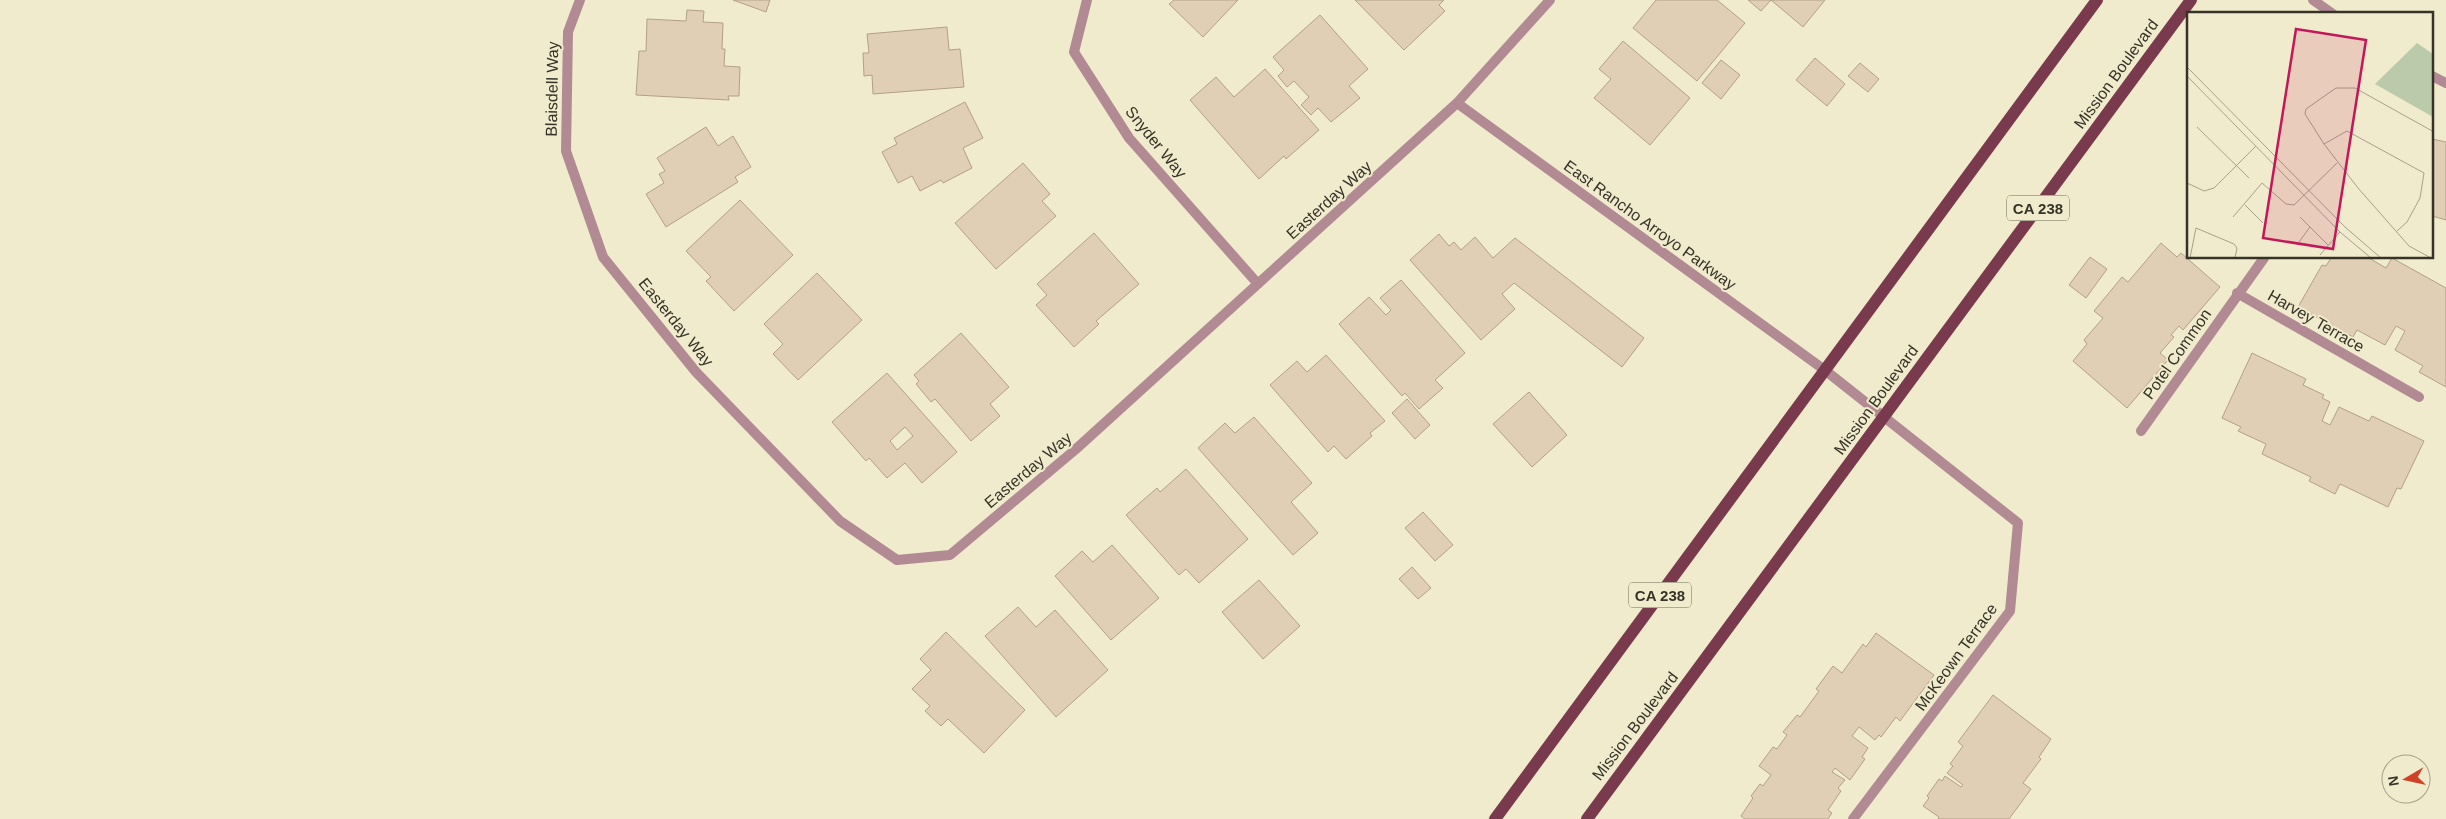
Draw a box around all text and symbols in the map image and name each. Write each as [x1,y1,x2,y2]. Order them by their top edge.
inset map [2187,12,2434,259]
street label: Mission Boulevard [2071,16,2161,132]
street label: Blaisdell Way [543,41,561,137]
street label: Snyder Way [1122,103,1190,181]
street label: East Rancho Arroyo Parkway [1561,157,1739,293]
street label: Easterday Way [1283,158,1375,242]
road number: CA 238 [2007,196,2069,220]
street label: Easterday Way [635,275,717,369]
street label: Harvey Terrace [2265,287,2367,355]
street label: Potel Common [2140,306,2214,402]
street label: Mission Boulevard [1831,342,1921,458]
street label: Easterday Way [981,429,1075,511]
road number: CA 238 [1629,582,1691,608]
street label: McKeown Terrace [1912,600,2000,714]
street label: Mission Boulevard [1589,669,1681,783]
north arrow [2381,754,2431,804]
text: N [2384,775,2402,787]

